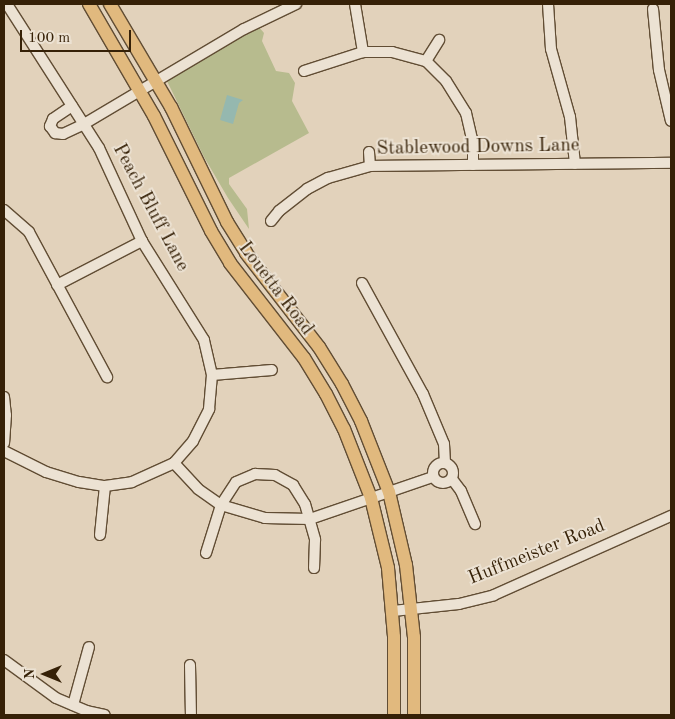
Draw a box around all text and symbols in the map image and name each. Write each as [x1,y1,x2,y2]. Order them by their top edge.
scale bar [22,20,134,52]
text: 100 m [28,31,70,46]
street label: Stablewood Downs Lane [376,135,580,161]
street label: Peach Bluff Lane [107,140,193,276]
street label: Louetta Road [232,238,318,340]
street label: Huffmeister Road [465,515,609,591]
north arrow [20,649,70,699]
text: N [23,669,37,679]

